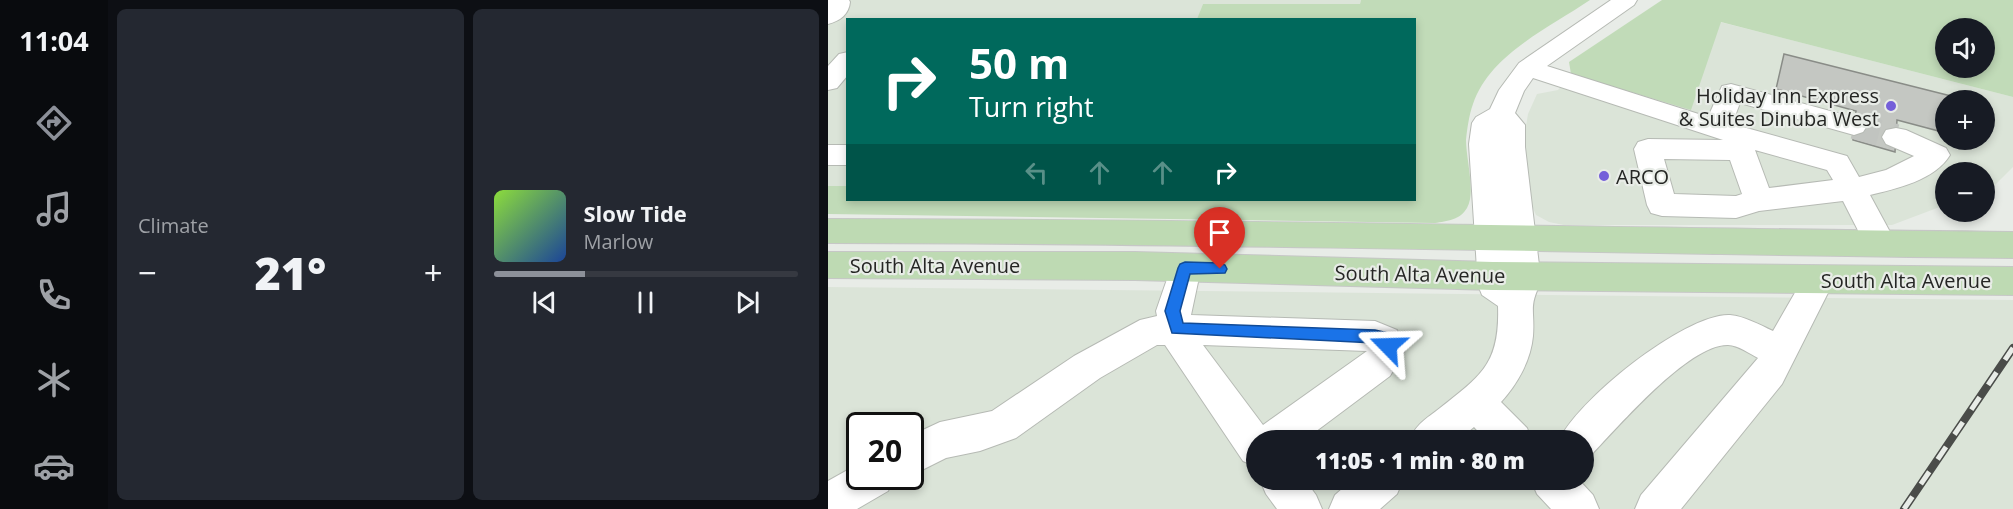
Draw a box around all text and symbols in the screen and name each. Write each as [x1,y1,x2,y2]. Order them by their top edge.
map controls [1935,18,1995,222]
button: sound [1935,18,1995,78]
text: 11:04 [19,22,89,59]
text: 50 m [969,34,1069,91]
icon: right [870,42,948,120]
place label: Holiday Inn Express & Suites Dinuba West [1679,82,1879,132]
text: Turn right [969,88,1094,125]
button: + [1935,90,1995,150]
marker: Holiday Inn Express & Suites Dinuba West [1884,99,1898,113]
icon: directions [33,102,75,144]
icon: left [1020,156,1053,189]
icon: ahead [1083,156,1116,189]
icon: ahead [1146,156,1179,189]
icon: right [1209,156,1242,189]
button: − [1935,162,1995,222]
place label: ARCO [1616,163,1669,190]
marker: ARCO [1597,169,1611,183]
icon: music [33,188,75,230]
text: Slow Tide [584,198,687,228]
pin [1194,207,1245,269]
text: Climate [138,212,209,239]
icon: arrive [1203,216,1236,249]
text: Marlow [584,228,653,255]
text: 21° [254,242,326,303]
text: − [138,250,157,295]
text: + [424,250,443,295]
street label: South Alta Avenue [850,252,1020,279]
street label: South Alta Avenue [1334,259,1506,289]
street label: South Alta Avenue [1821,267,1991,294]
icon: phone [33,274,75,316]
icon: previous [528,286,561,319]
icon: pause [629,286,662,319]
icon: next [731,286,764,319]
position arrow [1356,314,1420,378]
icon: climate [33,359,75,401]
speed limit sign: 20 [846,412,924,490]
icon: car [33,445,75,487]
text: 11:05 · 1 min · 80 m [1315,445,1525,475]

